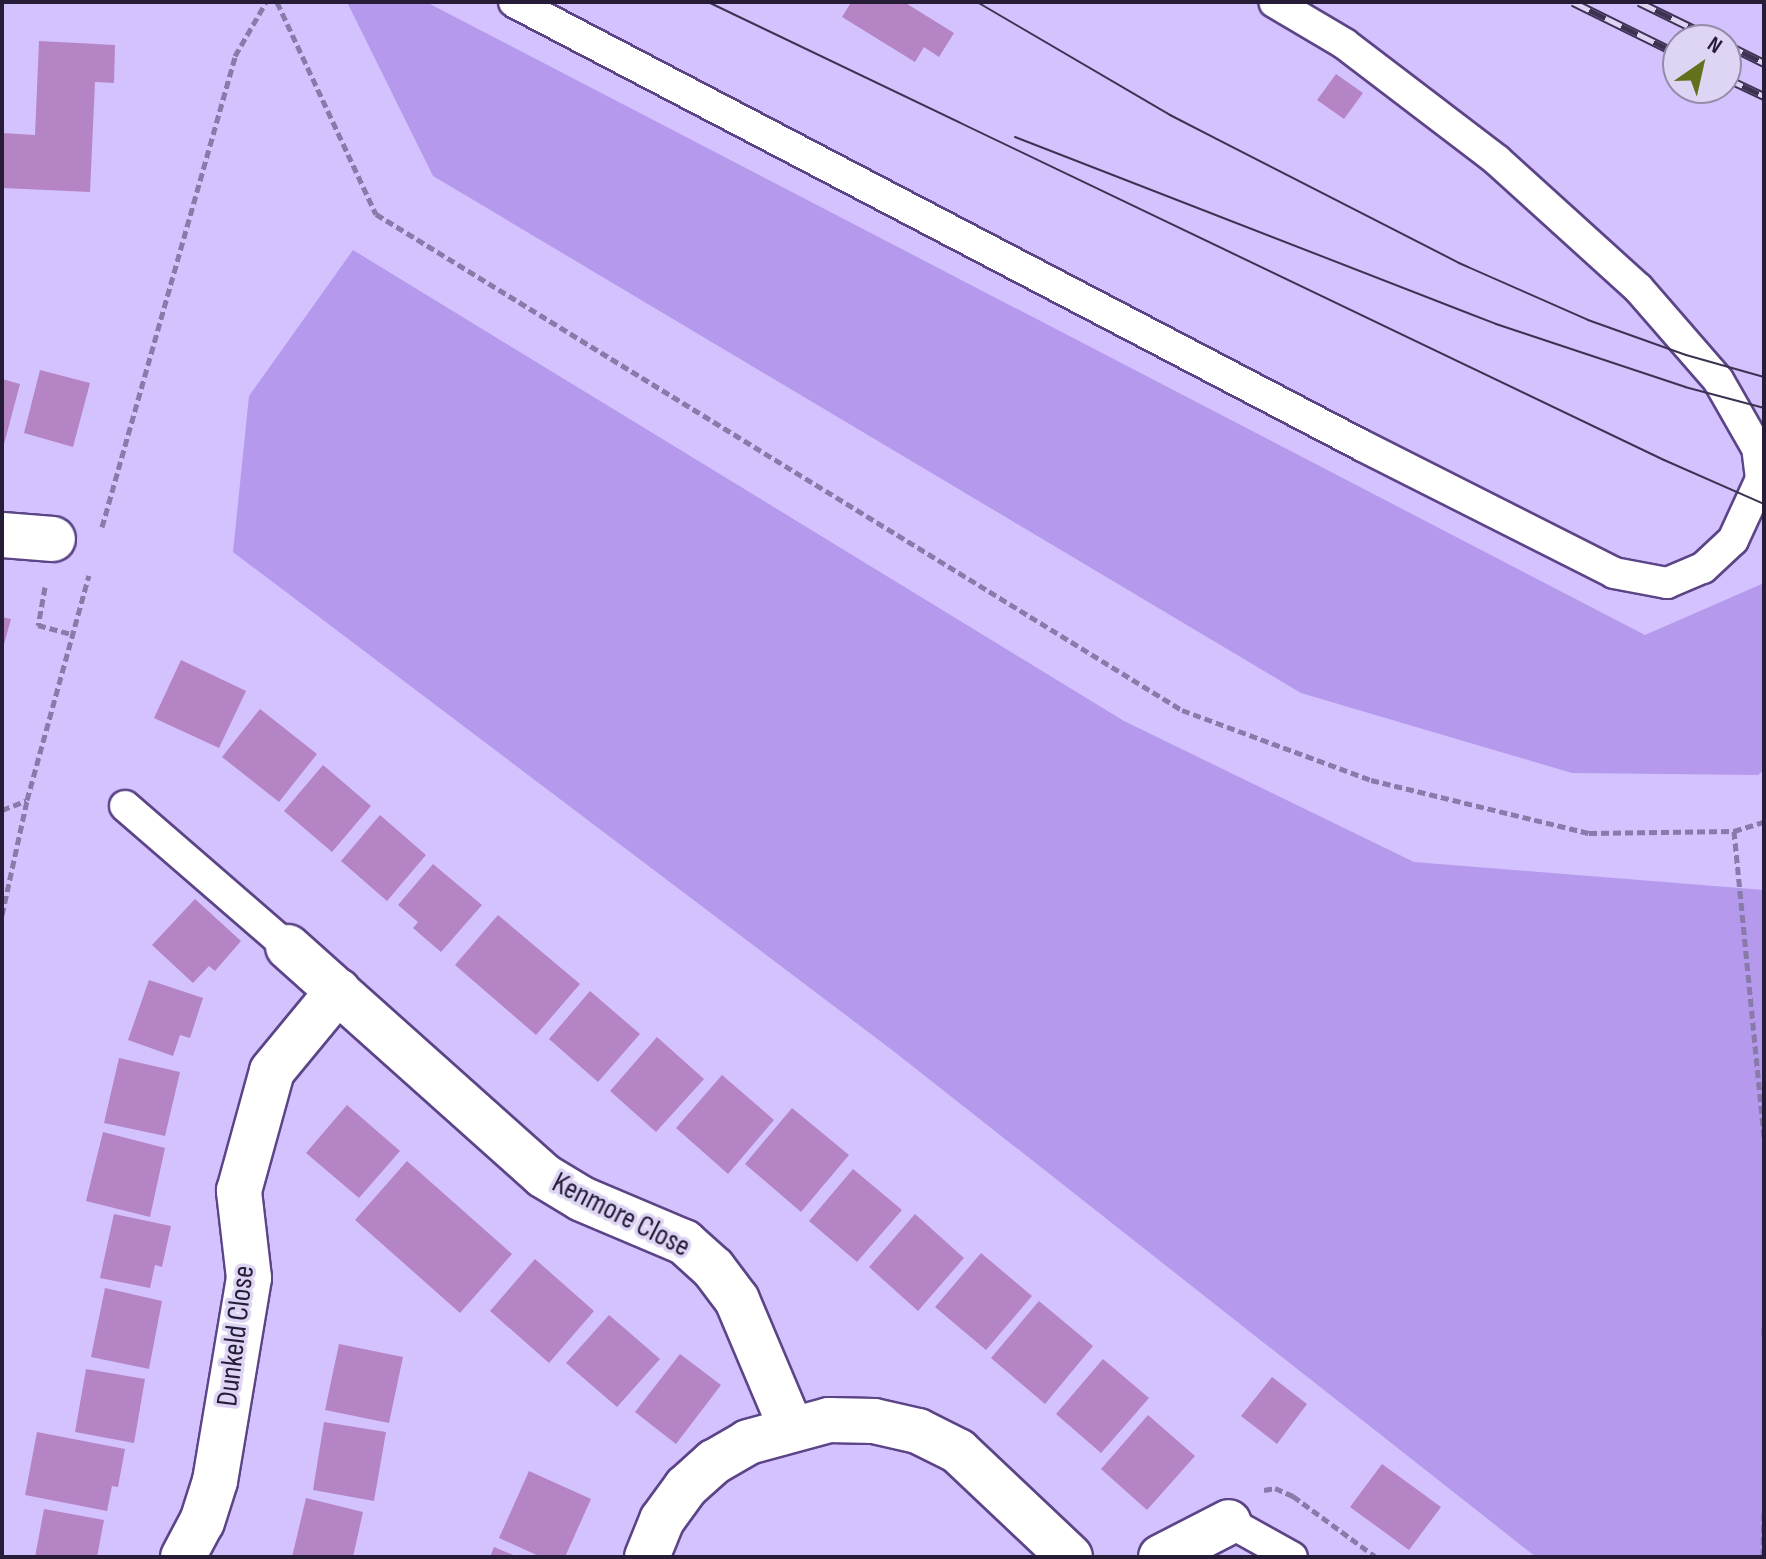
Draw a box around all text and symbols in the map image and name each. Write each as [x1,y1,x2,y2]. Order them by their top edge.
north arrow [1662,24,1742,104]
text: N [1702,31,1727,60]
street label: Kenmore Close [546,1165,696,1265]
street label: Dunkeld Close [210,1264,262,1408]

